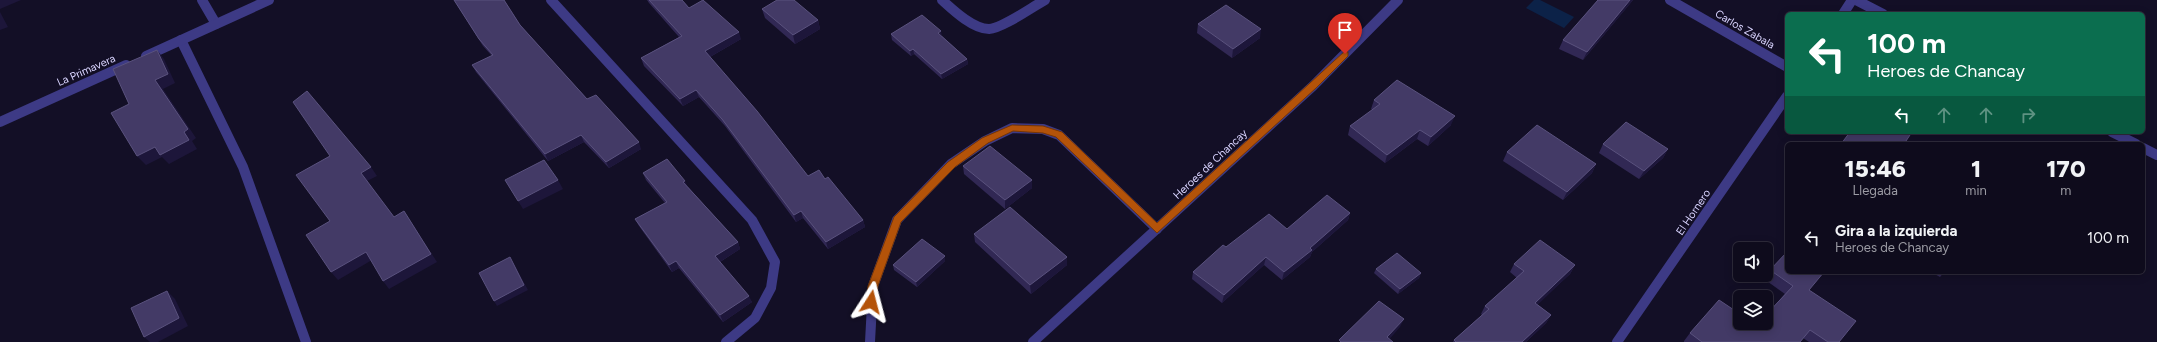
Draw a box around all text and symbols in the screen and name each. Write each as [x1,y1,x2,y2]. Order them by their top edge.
street label: Carlos Zabala [1713,7,1777,52]
pin [1328,13,1362,54]
icon: arrive [1334,19,1356,41]
text: 100 m [1867,26,1946,60]
icon: left [1801,28,1853,80]
street label: La Primavera [55,52,117,89]
text: Heroes de Chancay [1867,60,2025,82]
icon: left [1891,104,1913,126]
icon: ahead [1933,104,1955,126]
icon: ahead [1975,104,1997,126]
icon: right [2017,104,2039,126]
street label: Heroes de Chancay [1171,127,1250,202]
text: 15:46 [1844,154,1906,183]
text: 1 [1971,154,1981,183]
text: 170 [2046,154,2086,183]
text: Llegada [1853,183,1898,198]
text: min [1965,183,1987,198]
text: m [2060,183,2071,198]
street label: El Hornero [1673,187,1713,238]
text: Gira a la izquierda [1835,222,1957,240]
icon: left [1801,227,1823,249]
text: 100 m [2087,229,2129,247]
text: Heroes de Chancay [1835,240,1949,255]
map controls [1733,242,1773,330]
button: sound [1733,242,1773,282]
position arrow [850,281,892,323]
button: layers [1733,290,1773,330]

